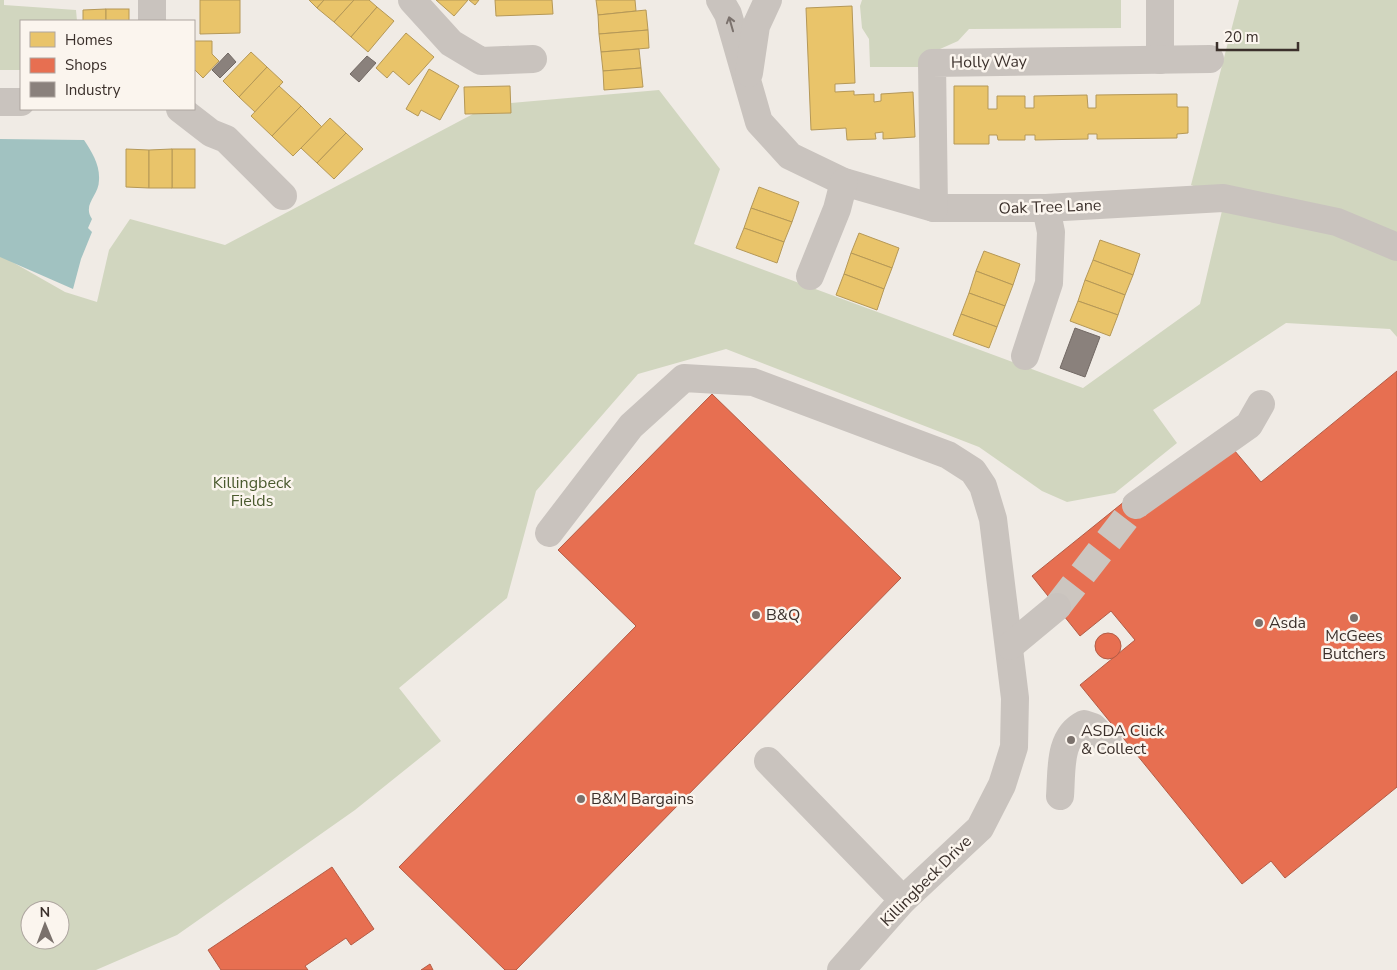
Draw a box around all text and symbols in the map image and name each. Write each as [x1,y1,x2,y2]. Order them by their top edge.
one-way arrow [725,17,735,33]
legend [20,20,195,110]
scale bar [1217,20,1298,52]
text: 20 m [1224,27,1259,47]
text: Homes [65,30,113,50]
street label: Holly Way [951,50,1028,74]
text: Shops [65,55,107,75]
text: Industry [65,80,121,100]
street label: Oak Tree Lane [998,194,1102,220]
park label: Killingbeck Fields [213,472,292,512]
place label: B&Q [766,604,800,626]
marker: B&Q [750,609,762,621]
place label: Asda [1269,612,1306,634]
marker: McGees Butchers [1348,612,1360,624]
marker: Asda [1253,617,1265,629]
place label: McGees Butchers [1322,625,1386,665]
place label: ASDA Click & Collect [1081,720,1165,760]
marker: ASDA Click & Collect [1065,734,1077,746]
place label: B&M Bargains [591,788,694,810]
marker: B&M Bargains [575,793,587,805]
street label: Killingbeck Drive [876,831,976,931]
north arrow [20,900,70,950]
text: N [39,903,50,922]

